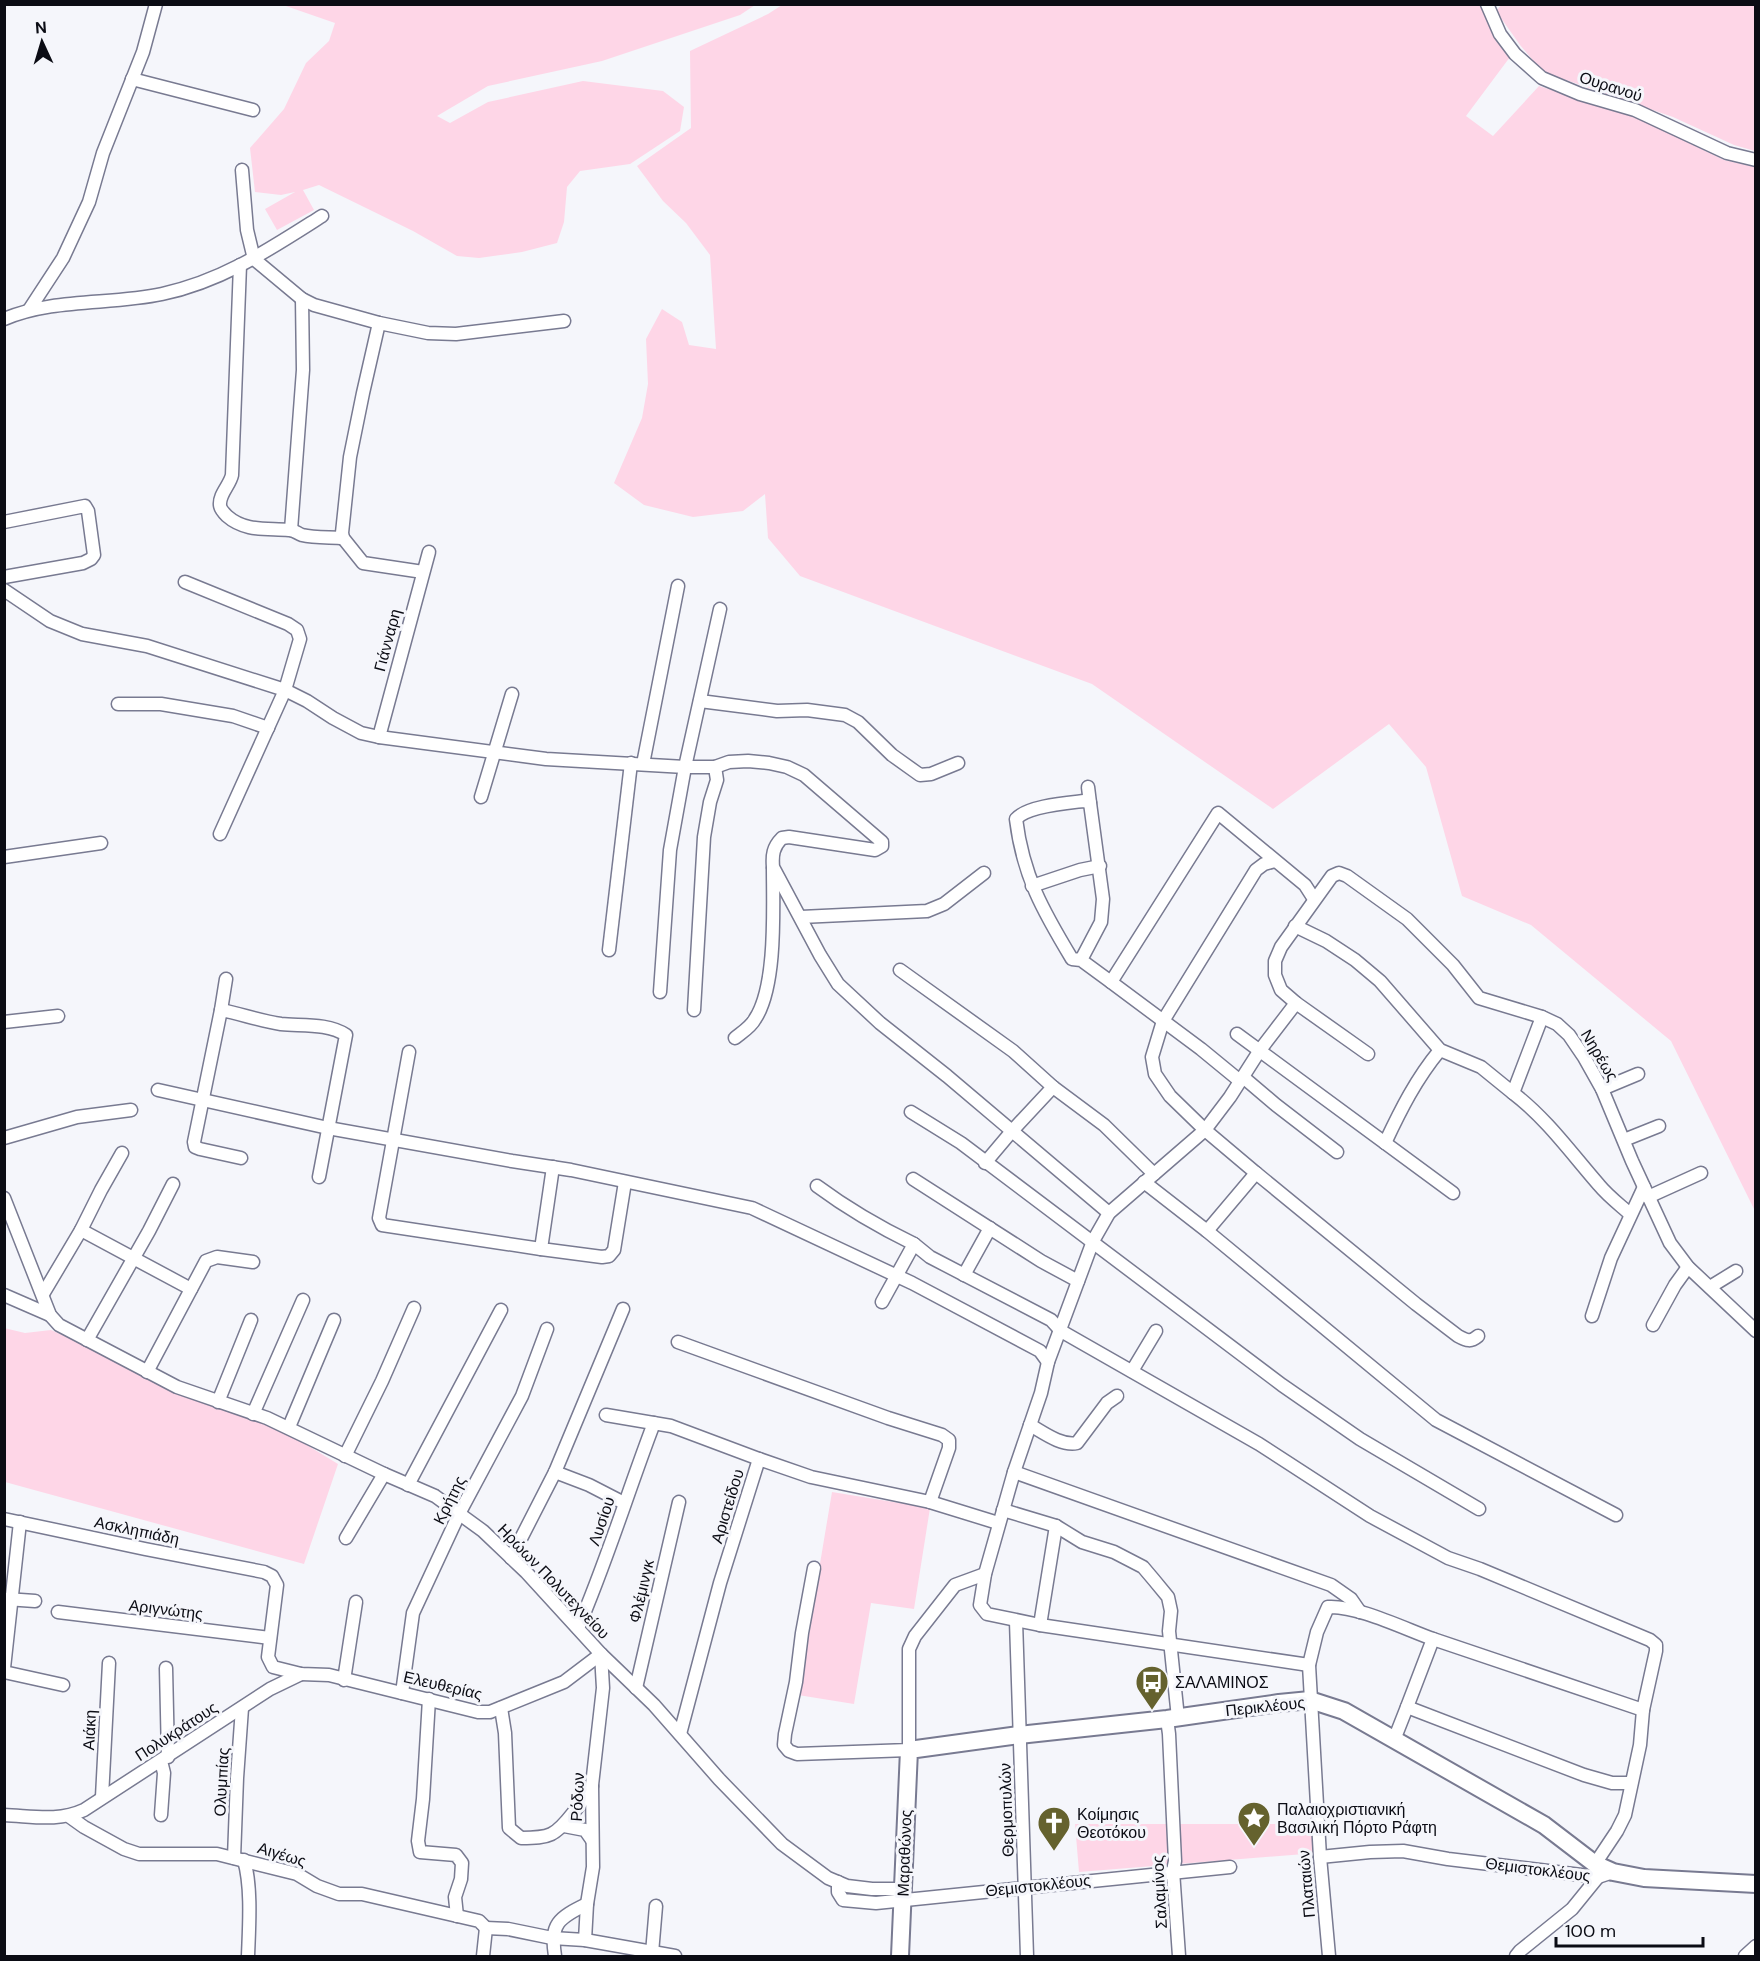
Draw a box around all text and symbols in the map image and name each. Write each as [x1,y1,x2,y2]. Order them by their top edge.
north arrow [12,12,72,72]
text: N [34,17,48,38]
street label: Ουρανού [1577,66,1645,107]
street label: Γιάνναρη [369,606,406,674]
street label: Νηρέως [1576,1025,1623,1085]
street label: Αριστείδου [706,1466,749,1546]
street label: Κρήτης [428,1472,471,1528]
street label: Λυσίου [583,1494,620,1548]
street label: Ασκληπιάδη [92,1511,181,1550]
street label: Ηρώων Πολυτεχνείου [493,1519,614,1644]
street label: Φλέμινγκ [624,1556,659,1625]
street label: Αριγνώτης [128,1595,204,1624]
bus stop icon: ΣΑΛΑΜΙΝΟΣ [1134,1664,1170,1711]
street label: Ελευθερίας [401,1666,485,1705]
place label: ΣΑΛΑΜΙΝΟΣ [1175,1672,1269,1693]
street label: Περικλέους [1224,1692,1306,1721]
street label: Πολυκράτους [131,1697,222,1766]
street label: Αιάκη [78,1709,101,1751]
street label: Ολυμπίας [209,1747,234,1817]
street label: Θερμοπυλών [994,1763,1019,1857]
street label: Ρόδων [566,1772,589,1822]
place label: Παλαιοχριστιανική Βασιλική Πόρτο Ράφτη [1277,1799,1437,1838]
place icon: Παλαιοχριστιανική Βασιλική Πόρτο Ράφτη [1236,1800,1272,1847]
place label: Κοίμησις Θεοτόκου [1077,1804,1146,1843]
church icon: Κοίμησις Θεοτόκου [1036,1805,1072,1852]
street label: Μαραθώνος [892,1809,917,1897]
street label: Αιγέως [255,1837,309,1872]
street label: Πλαταιών [1293,1849,1320,1919]
street label: Θεμιστοκλέους [1484,1853,1592,1886]
street label: Σαλαμίνος [1147,1854,1172,1929]
street label: Θεμιστοκλέους [984,1870,1092,1901]
scale bar [1556,1910,1703,1948]
text: 100 m [1565,1919,1616,1943]

